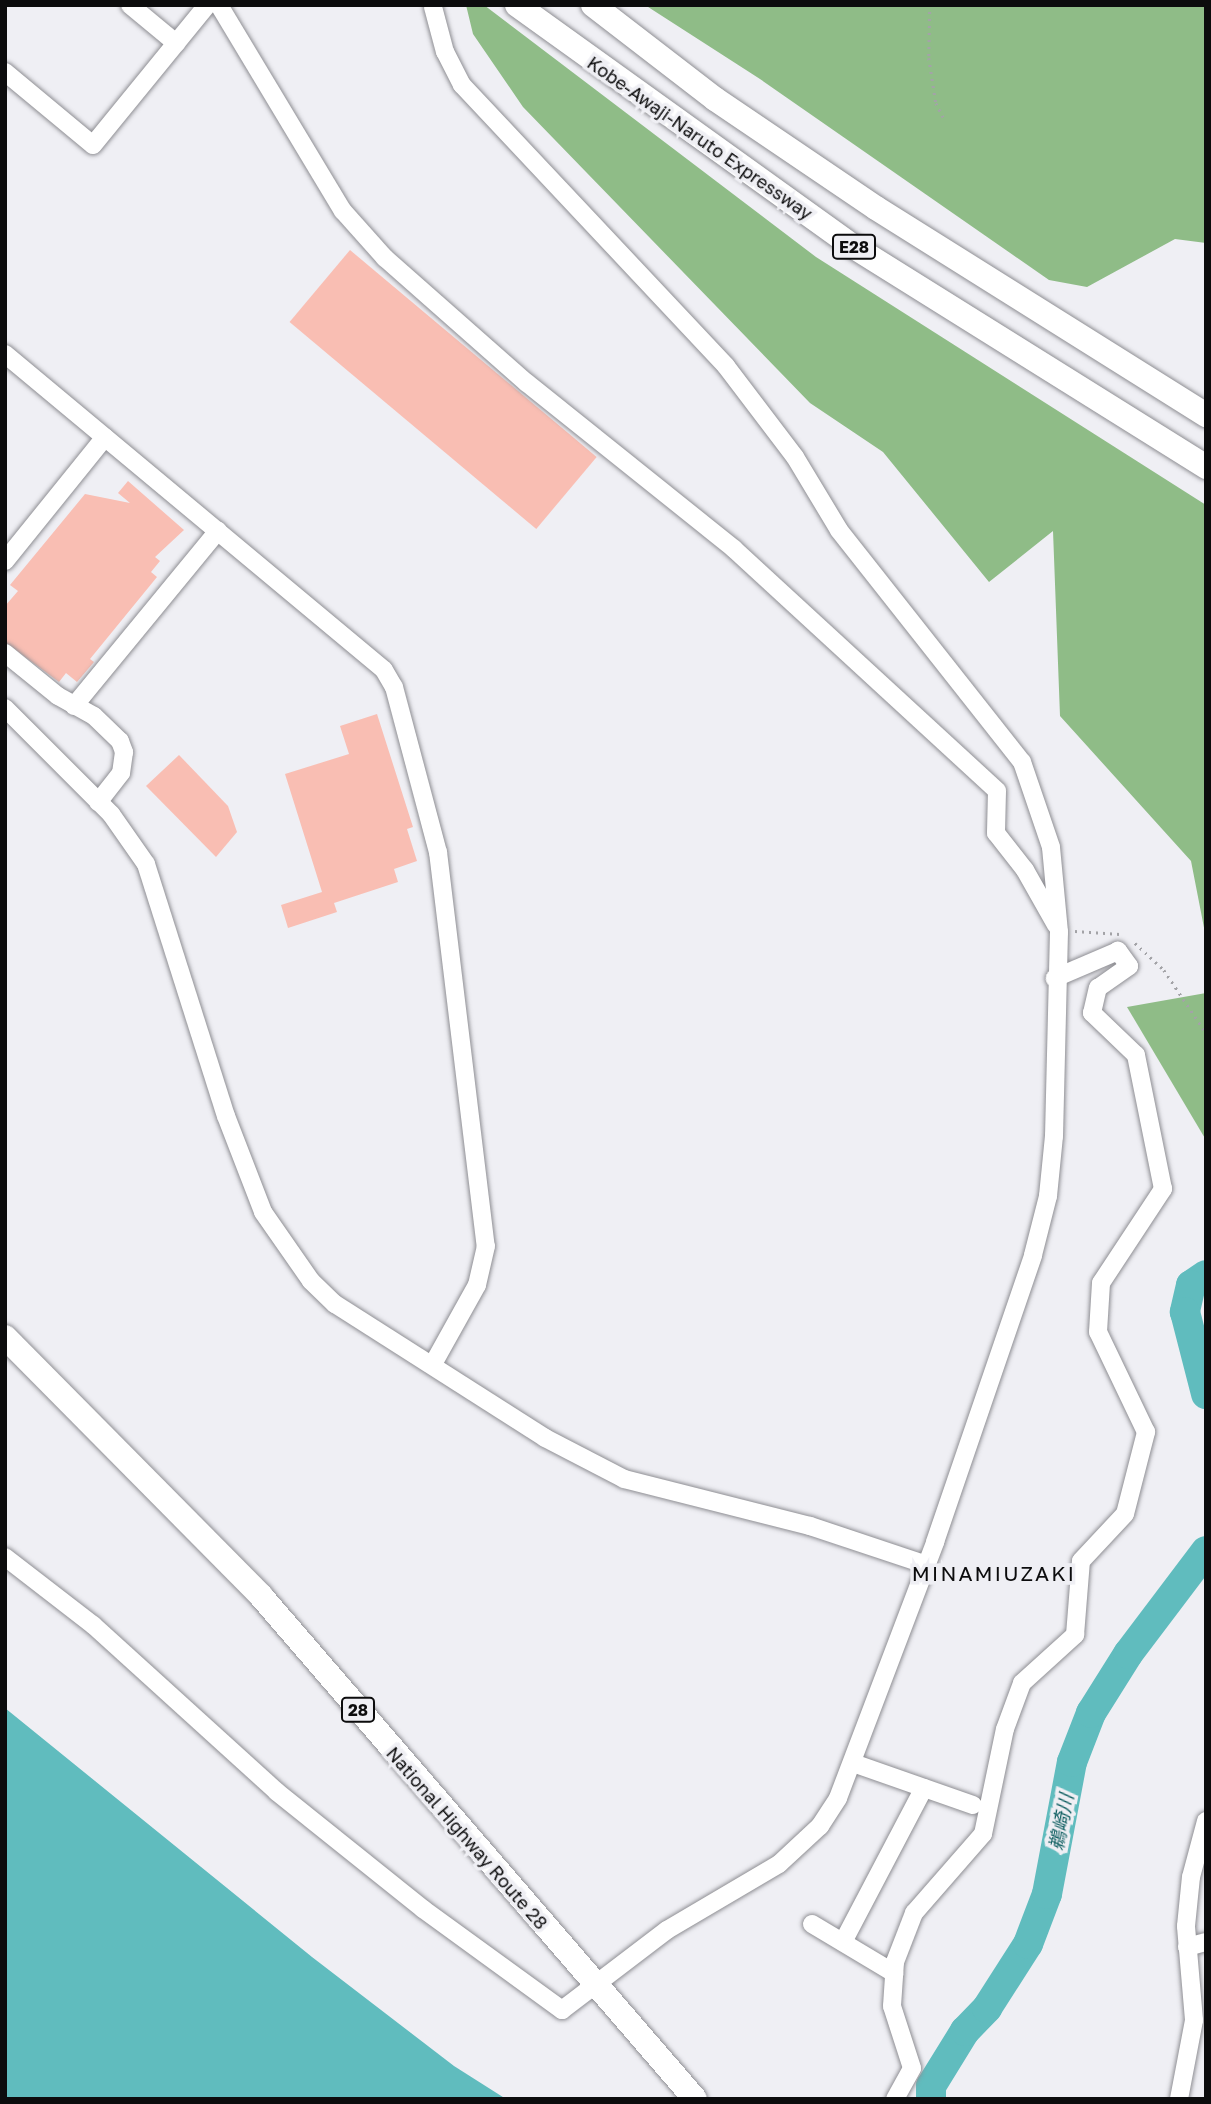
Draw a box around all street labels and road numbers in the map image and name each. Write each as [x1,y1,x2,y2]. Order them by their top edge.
street label: Kobe-Awaji-Naruto Expressway [583,52,817,224]
road number: E28 [831,234,877,260]
road number: 28 [340,1698,376,1722]
street label: National Highway Route 28 [382,1742,552,1934]

